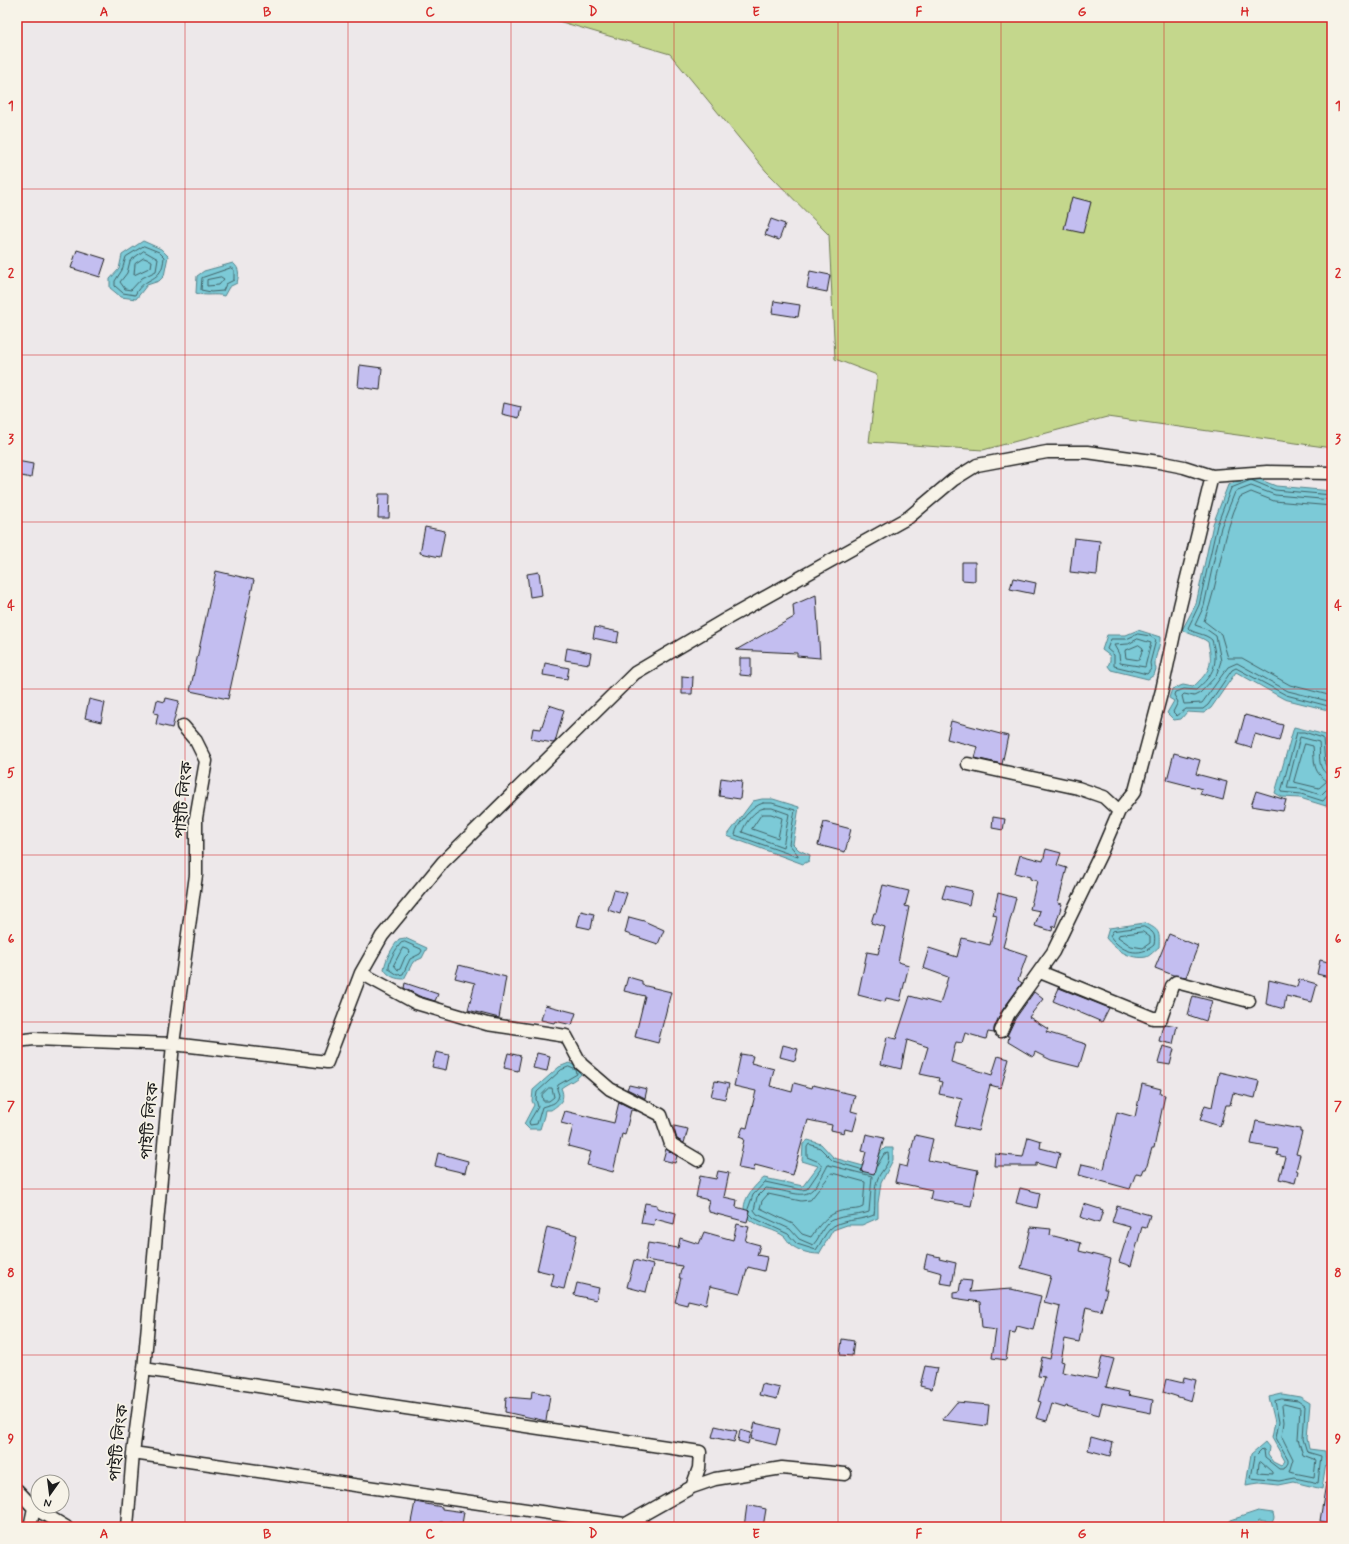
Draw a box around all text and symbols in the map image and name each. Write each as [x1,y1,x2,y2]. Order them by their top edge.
text: A [100,4,108,21]
text: B [263,4,272,21]
text: C [425,4,435,21]
text: D [589,4,598,21]
text: E [752,4,760,21]
text: F [916,4,923,21]
text: G [1078,4,1087,21]
text: H [1241,4,1250,21]
text: 1 [8,98,14,115]
text: 1 [1335,98,1341,115]
text: 2 [8,265,15,282]
text: 2 [1335,265,1342,282]
text: 3 [8,431,14,448]
text: 3 [1335,431,1341,448]
text: 4 [7,598,15,615]
text: 4 [1334,598,1342,615]
street label: পাইটি লিংক [170,759,198,840]
text: 5 [7,765,15,782]
text: 5 [1334,765,1342,782]
text: 6 [8,931,15,948]
text: 6 [1335,931,1342,948]
street label: পাইটি লিংক [136,1080,164,1161]
text: 7 [7,1098,15,1115]
text: 7 [1334,1098,1342,1115]
text: 8 [7,1265,15,1282]
text: 8 [1334,1265,1342,1282]
street label: পাইটি লিংক [105,1402,134,1483]
text: 9 [8,1431,15,1448]
text: 9 [1335,1431,1342,1448]
north arrow [30,1474,70,1514]
text: N [43,1495,53,1510]
text: A [100,1526,108,1543]
text: B [263,1526,272,1543]
text: C [425,1526,435,1543]
text: D [589,1526,598,1543]
text: E [752,1526,760,1543]
text: F [916,1526,923,1543]
text: G [1078,1526,1087,1543]
text: H [1241,1526,1250,1543]

